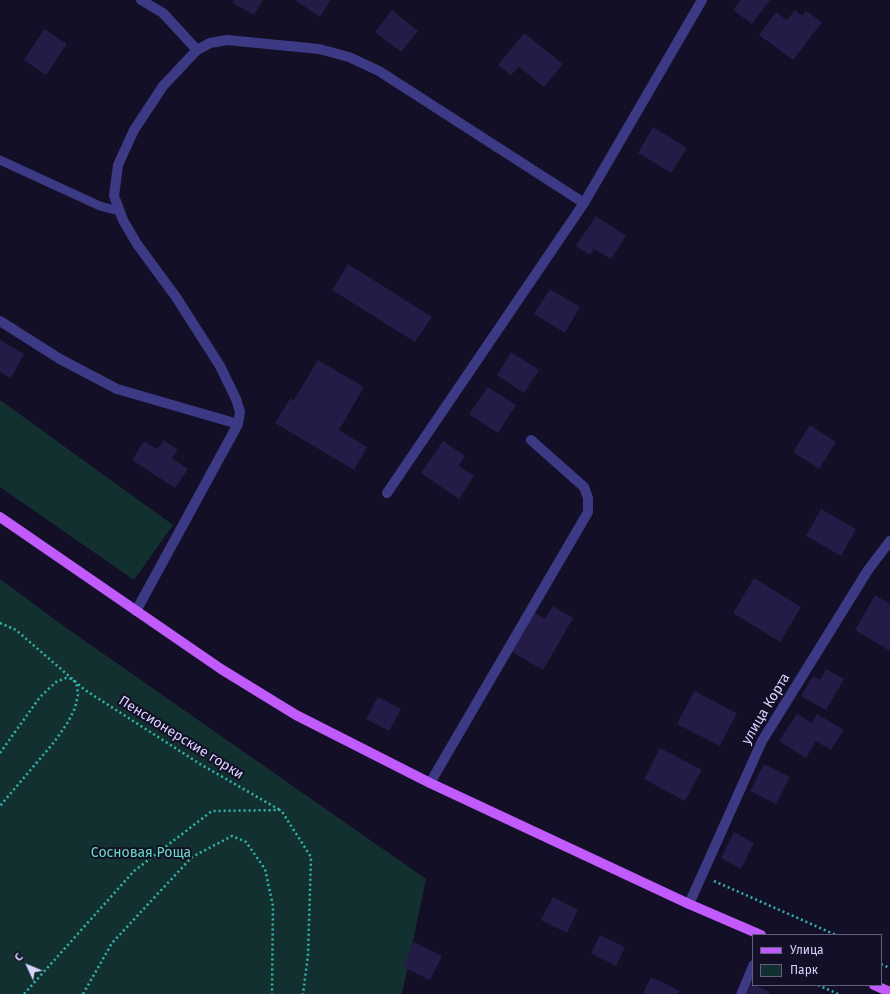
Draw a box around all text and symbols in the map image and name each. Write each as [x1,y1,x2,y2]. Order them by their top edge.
street label: улица Корта [738,670,794,748]
street label: Пенсионерские горки [115,693,247,783]
park label: Сосновая Роща [91,845,191,861]
legend [752,934,882,986]
text: Улица [790,943,824,957]
north arrow [8,946,48,986]
text: С [12,951,26,964]
text: Парк [790,963,818,977]

